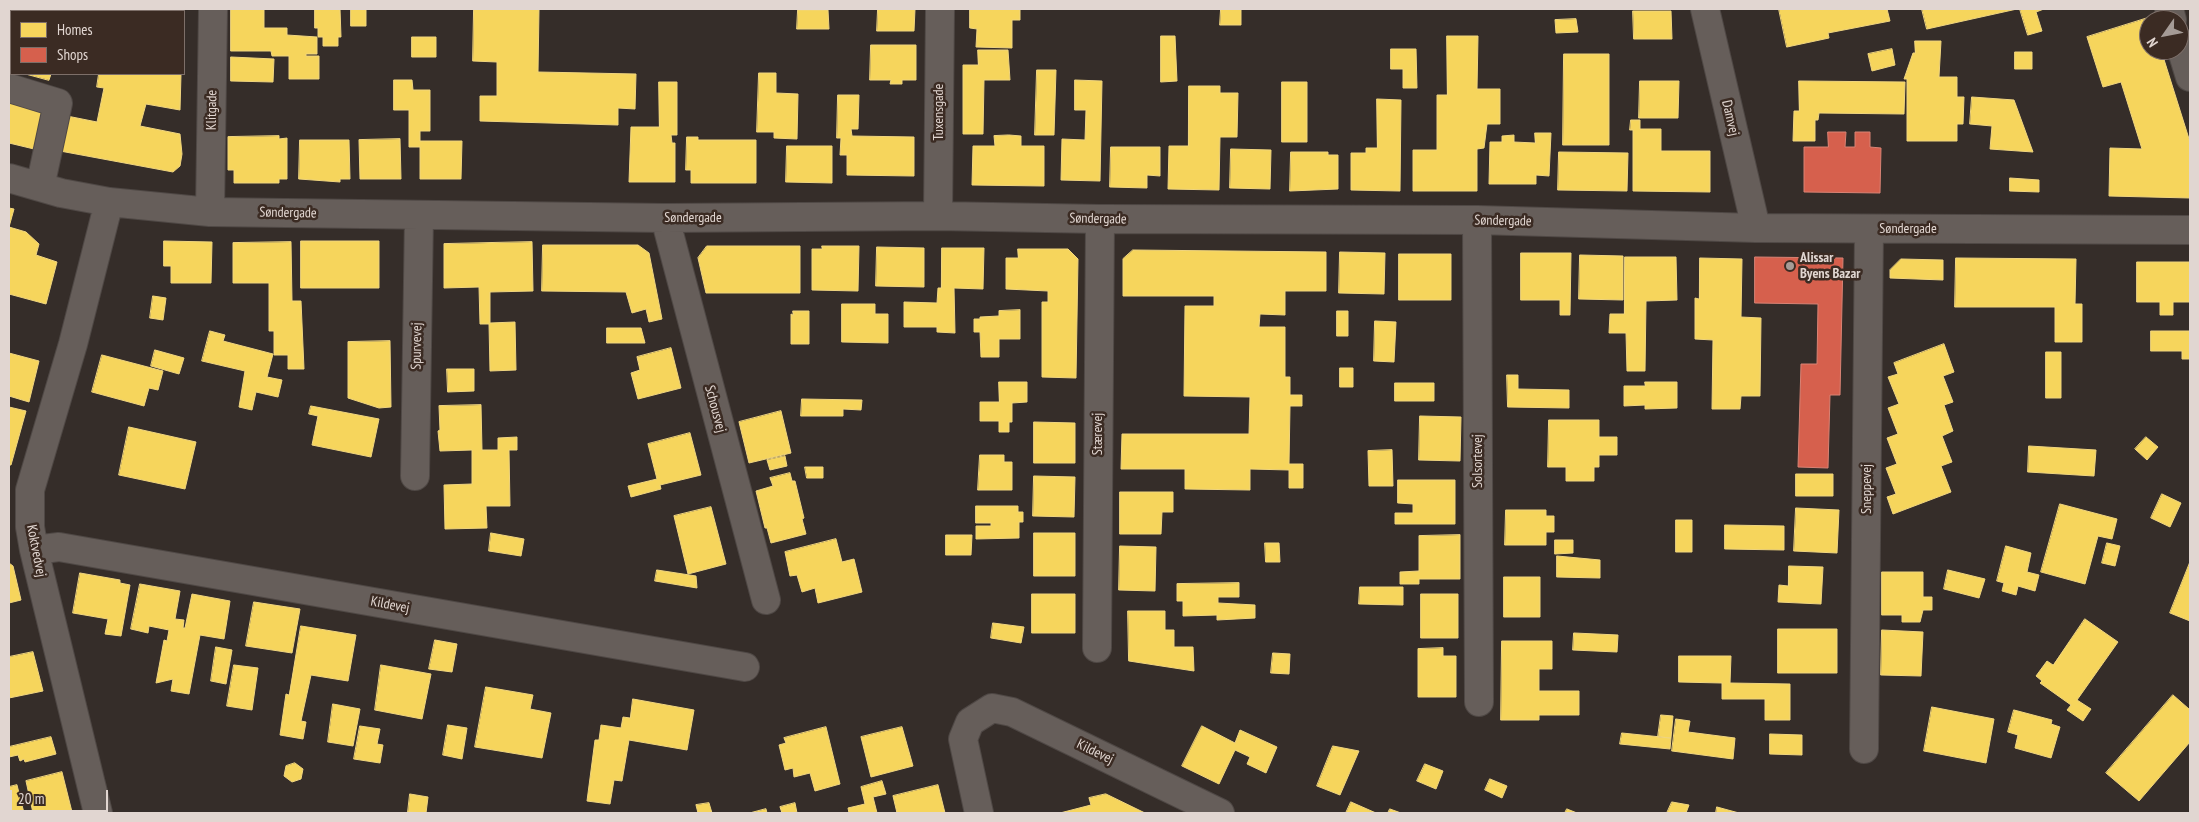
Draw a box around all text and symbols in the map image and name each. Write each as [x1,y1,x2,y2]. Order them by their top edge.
legend [10,10,185,75]
north arrow [2139,10,2189,60]
text: Homes [57,20,93,39]
text: N [2143,35,2162,51]
text: Shops [57,45,88,64]
street label: Tuxensgade [931,84,947,140]
street label: Klitgade [203,90,221,130]
street label: Damvej [1718,98,1742,138]
street label: Søndergade [259,204,317,222]
street label: Søndergade [664,210,722,226]
street label: Søndergade [1069,210,1127,228]
street label: Søndergade [1474,212,1532,230]
street label: Søndergade [1879,221,1937,237]
place label: Alissar Byens Bazar [1800,250,1860,282]
marker: Alissar Byens Bazar [1784,260,1796,272]
street label: Spurvevej [408,322,426,370]
street label: Schousvej [701,384,729,434]
street label: Stærevej [1090,413,1106,455]
street label: Solsortevej [1470,434,1486,488]
street label: Sneppevej [1859,464,1875,514]
street label: Koktvedvej [23,523,49,579]
street label: Kildevej [369,593,411,617]
street label: Kildevej [1074,736,1116,768]
scale bar [12,780,110,812]
text: 20 m [18,789,44,808]

